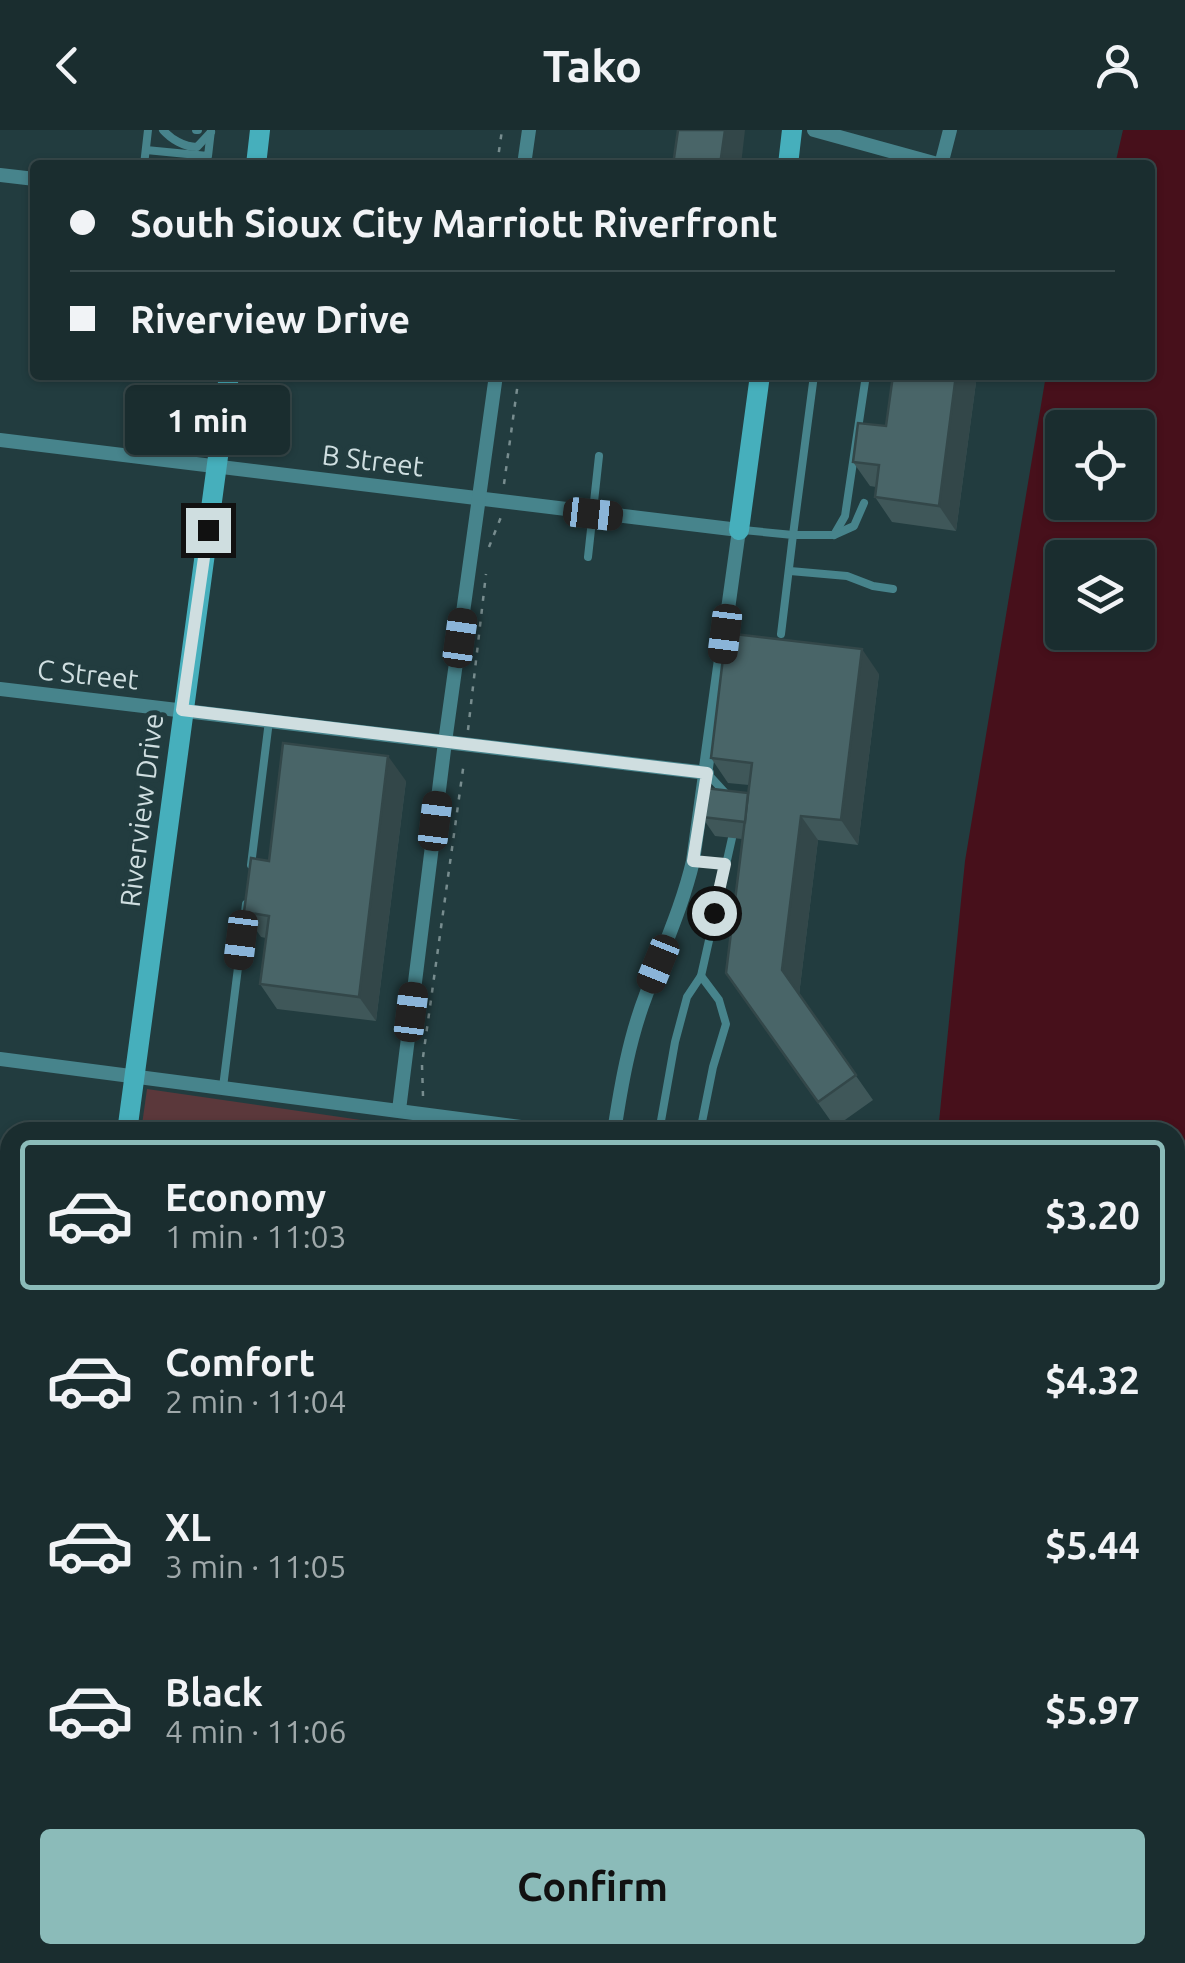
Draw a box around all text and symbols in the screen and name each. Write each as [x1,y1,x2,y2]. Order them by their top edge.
icon: back [40,38,95,93]
icon: person [1090,38,1145,93]
text: Tako [543,40,642,91]
text: South Sioux City Marriott Riverfront [130,202,778,244]
text: Riverview Drive [130,298,410,340]
callout: 1 min [126,385,290,455]
text: 1 min [167,402,248,438]
map controls [1045,410,1155,650]
button: locate [1045,410,1155,520]
street label: B Street [320,438,426,482]
car [562,496,624,532]
route end [186,508,231,553]
button: layers [1045,540,1155,650]
car [706,602,744,666]
car [441,606,479,670]
street label: C Street [36,653,140,695]
street label: Riverview Drive [114,711,168,909]
car [416,789,454,853]
route start [692,891,737,936]
car [222,908,260,972]
car [633,931,683,997]
car [392,980,430,1044]
icon: car [45,1170,135,1260]
text: Economy [165,1176,326,1218]
text: $3.20 [1045,1194,1140,1236]
text: 1 min · 11:03 [165,1218,347,1254]
icon: car [45,1335,135,1425]
text: Comfort [165,1341,315,1383]
text: $4.32 [1045,1359,1140,1401]
text: 2 min · 11:04 [165,1383,347,1419]
icon: car [45,1500,135,1590]
text: XL [165,1506,211,1548]
text: $5.44 [1045,1524,1140,1566]
text: 3 min · 11:05 [165,1548,347,1584]
icon: car [45,1665,135,1755]
text: Black [165,1671,263,1713]
text: $5.97 [1045,1689,1140,1731]
text: 4 min · 11:06 [165,1713,347,1749]
button: Confirm [40,1829,1145,1944]

